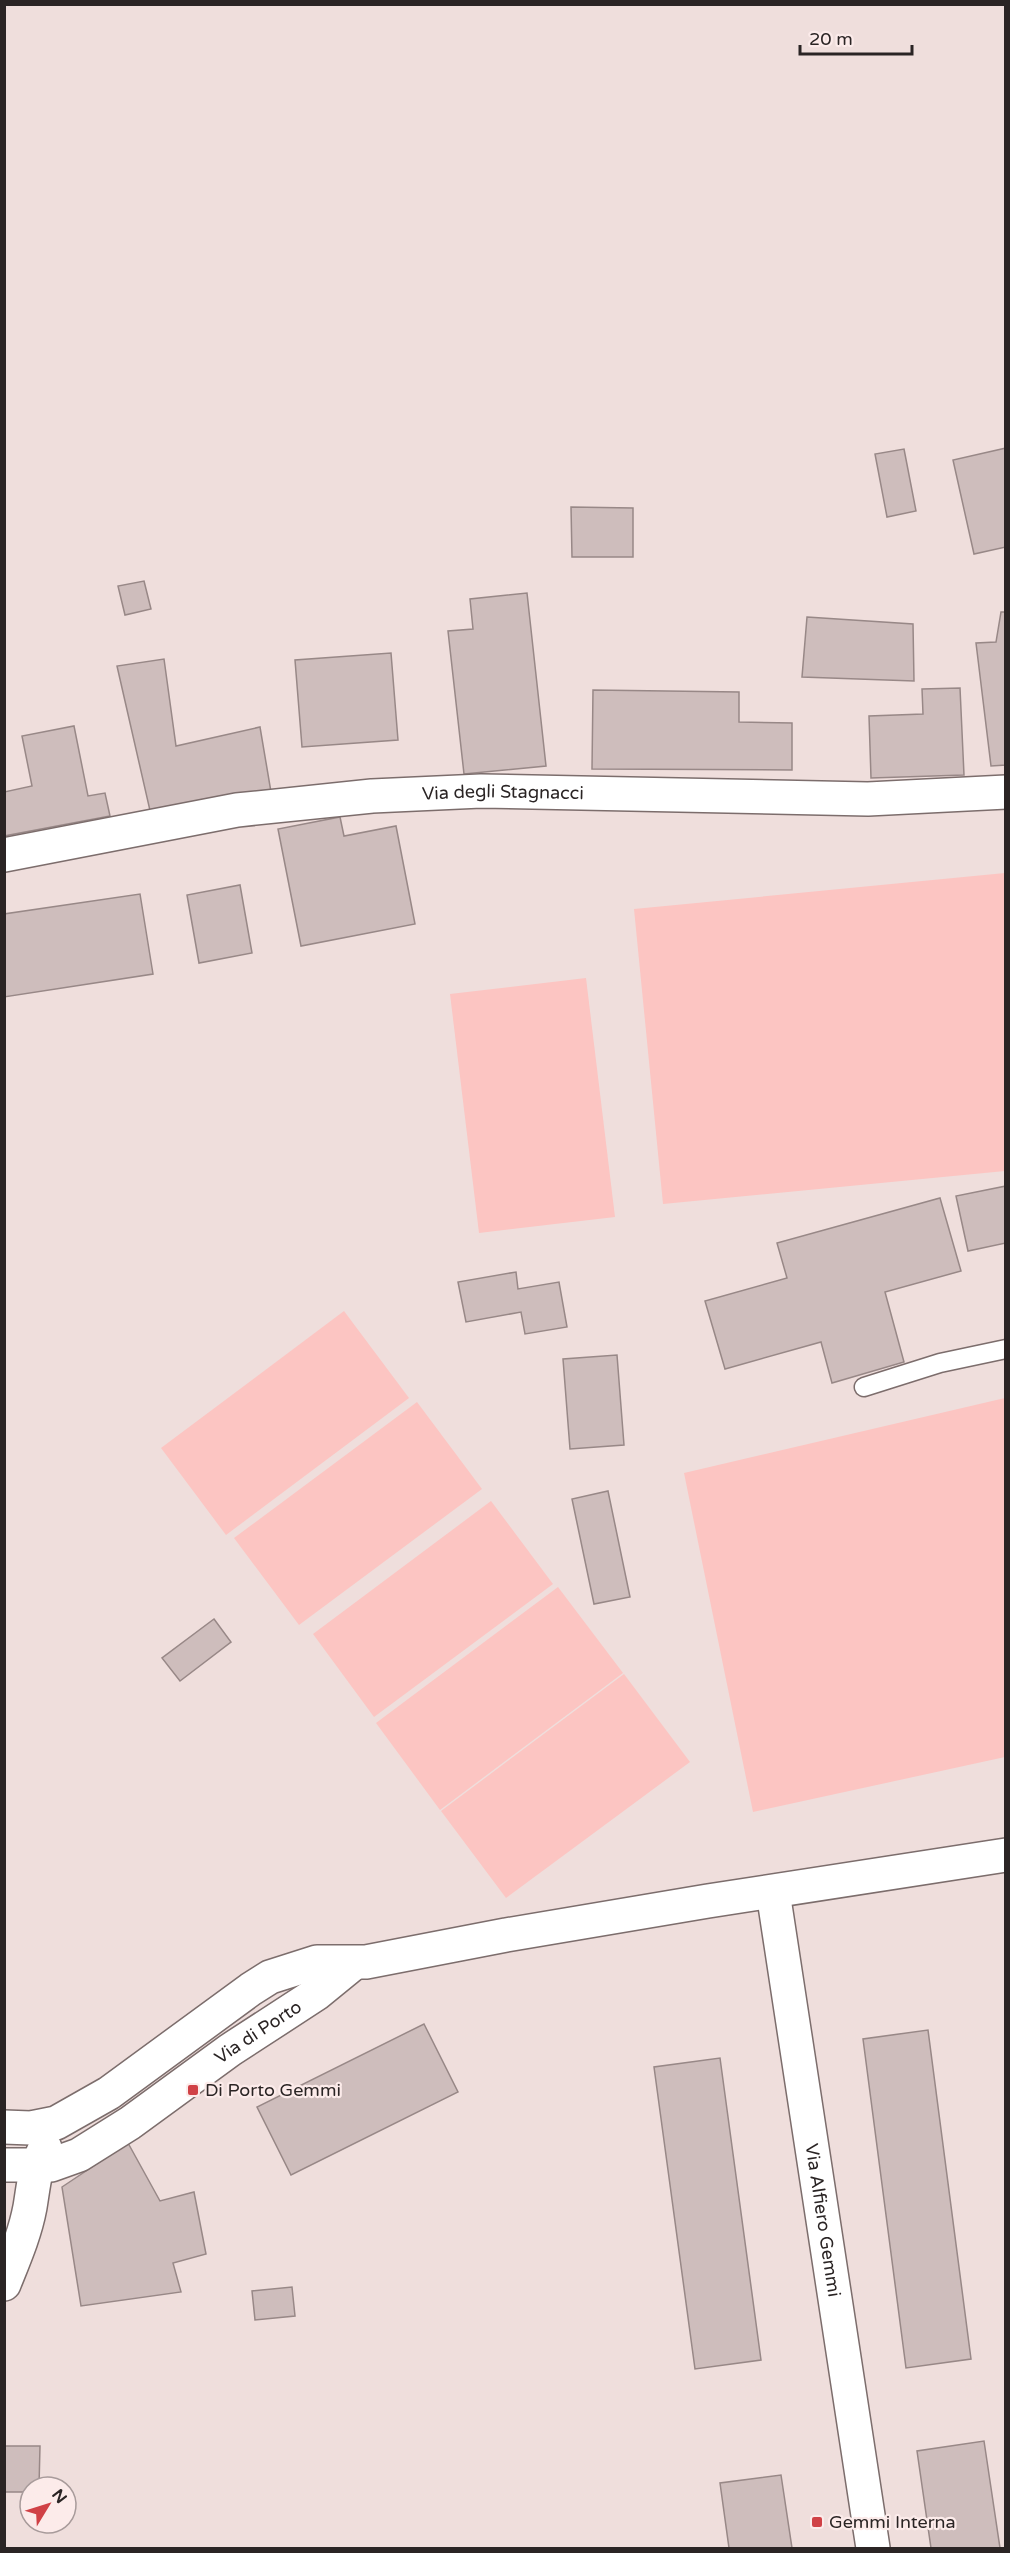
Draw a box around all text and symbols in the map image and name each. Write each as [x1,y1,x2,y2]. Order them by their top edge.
scale bar [800,18,912,56]
text: 20 m [809,28,853,50]
street label: Via degli Stagnacci [421,780,584,805]
street label: Via di Porto [210,1995,306,2069]
place label: Di Porto Gemmi [205,2079,341,2101]
marker: Di Porto Gemmi [186,2083,200,2097]
street label: Via Alfiero Gemmi [800,2142,846,2298]
north arrow [18,2475,78,2535]
text: N [47,2485,71,2508]
place label: Gemmi Interna [829,2511,956,2533]
marker: Gemmi Interna [810,2515,824,2529]

